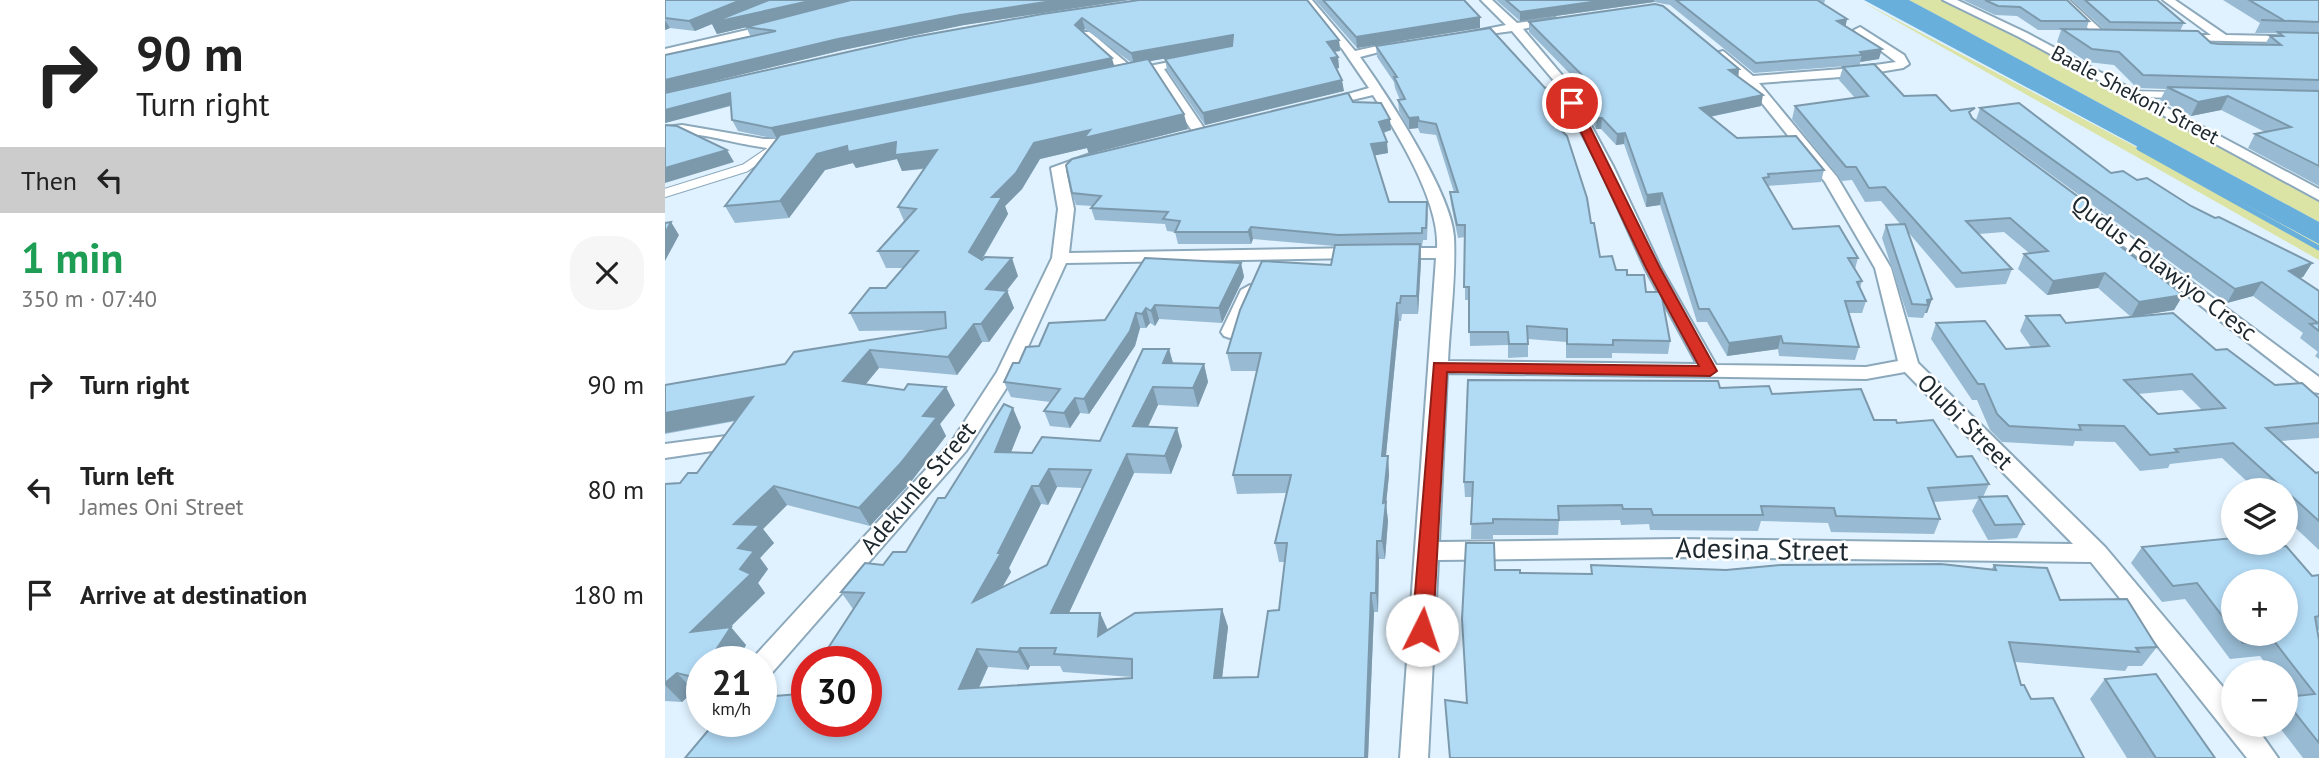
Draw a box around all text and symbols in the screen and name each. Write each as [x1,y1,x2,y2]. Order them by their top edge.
text: 90 m [136,21,243,85]
icon: right [21,28,112,119]
street label: Baale Shekoni Street [2047,39,2224,150]
pin [1542,73,1602,133]
text: Turn right [136,83,270,125]
icon: arrive [1553,84,1591,122]
icon: left [91,161,129,199]
text: Then [21,164,77,197]
street label: Qudus Folawiyo Cresc [2065,188,2264,348]
text: 1 min [21,230,123,285]
button: close [570,236,644,310]
text: 350 m · 07:40 [21,284,157,313]
icon: right [21,366,59,404]
street label: Olubi Street [1911,367,2020,476]
text: Turn right [80,368,189,401]
text: 90 m [588,368,644,401]
street label: Adekunle Street [853,415,982,560]
text: Turn left [80,459,174,492]
icon: left [21,471,59,509]
text: 80 m [588,473,644,506]
map controls [2221,478,2298,737]
button: layers [2221,478,2298,555]
text: James Oni Street [80,492,244,521]
street label: Adesina Street [1675,528,1849,569]
button: + [2221,569,2298,646]
icon: arrive [21,576,59,614]
text: Arrive at destination [80,578,307,611]
text: 180 m [573,578,644,611]
position arrow [1385,593,1459,667]
speed limit sign: 30 [791,646,882,737]
text: 21 [712,659,751,705]
button: − [2221,660,2298,737]
text: km/h [712,697,751,720]

